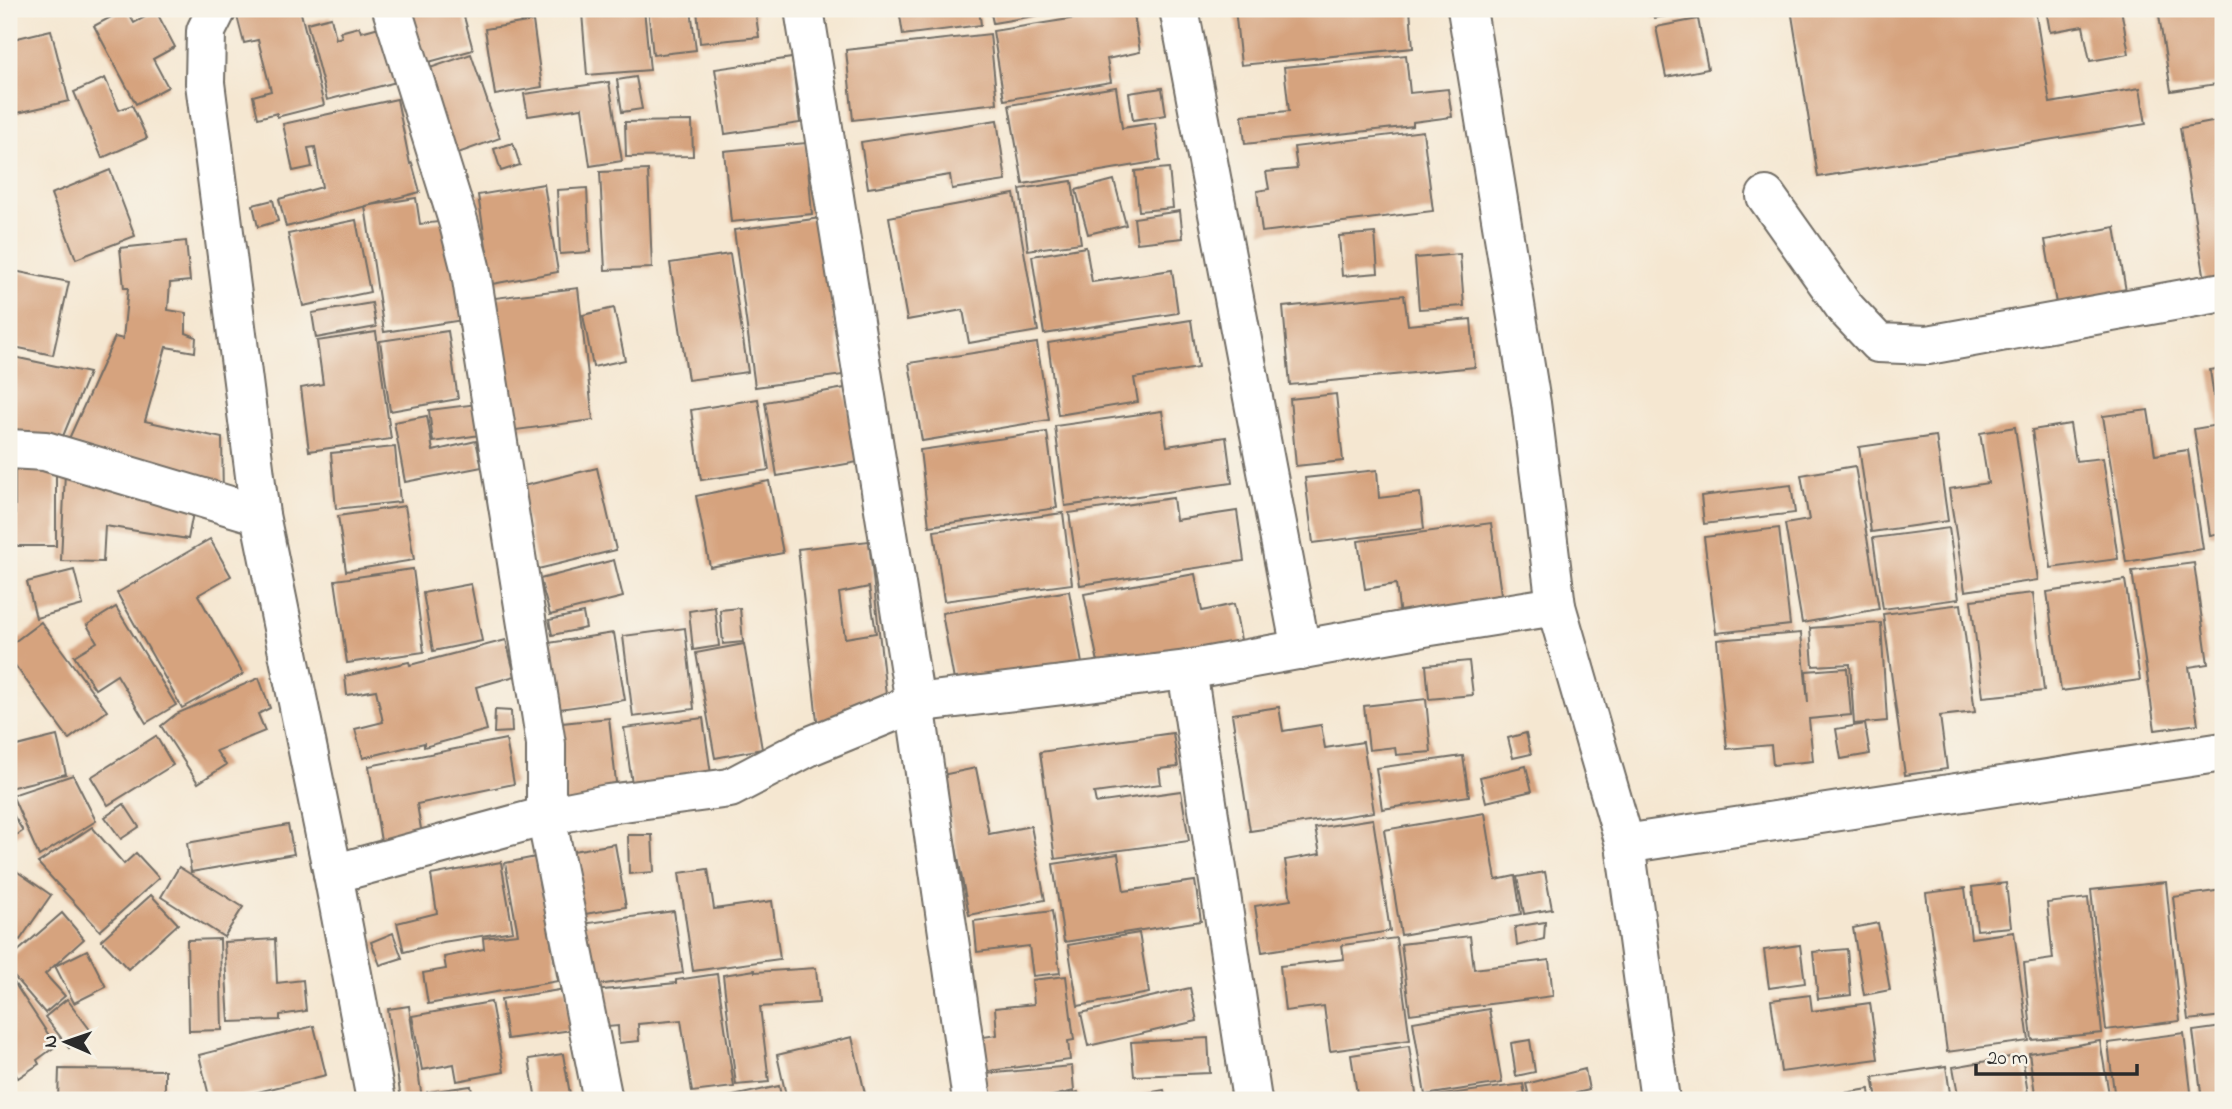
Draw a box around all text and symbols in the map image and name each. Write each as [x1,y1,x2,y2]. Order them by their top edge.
north arrow [32,1007,102,1078]
scale bar [1976,1032,2138,1076]
text: N [38,1034,65,1048]
text: 20 m [1987,1044,2028,1074]

